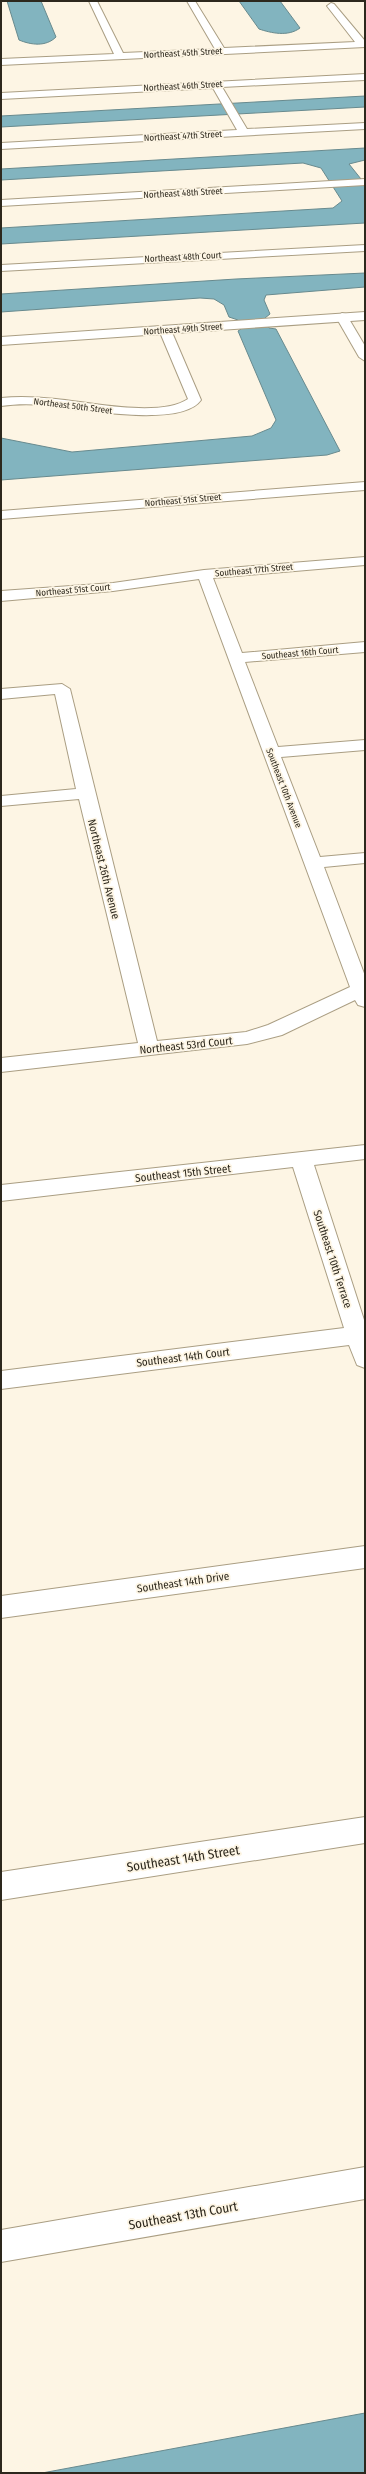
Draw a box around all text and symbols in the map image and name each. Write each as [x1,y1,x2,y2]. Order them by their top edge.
street label: Northeast 45th Street [143,46,223,60]
street label: Northeast 46th Street [143,79,223,93]
street label: Northeast 47th Street [144,129,222,143]
street label: Northeast 48th Street [143,186,223,200]
street label: Northeast 48th Court [144,250,222,264]
street label: Northeast 49th Street [143,321,223,337]
street label: Northeast 50th Street [33,396,113,416]
street label: Northeast 51st Street [144,492,222,508]
street label: Southeast 17th Street [215,562,293,578]
street label: Northeast 51st Court [35,582,111,598]
street label: Southeast 16th Court [261,645,339,661]
street label: Southeast 10th Avenue [264,747,304,830]
street label: Northeast 26th Avenue [85,818,122,920]
street label: Northeast 53rd Court [139,1034,234,1057]
street label: Southeast 15th Street [135,1162,232,1185]
street label: Southeast 10th Terrace [311,1208,355,1310]
street label: Southeast 14th Court [136,1345,231,1370]
street label: Southeast 14th Drive [136,1570,230,1595]
street label: Southeast 14th Street [126,1842,241,1875]
street label: Southeast 13th Court [127,2198,240,2232]

